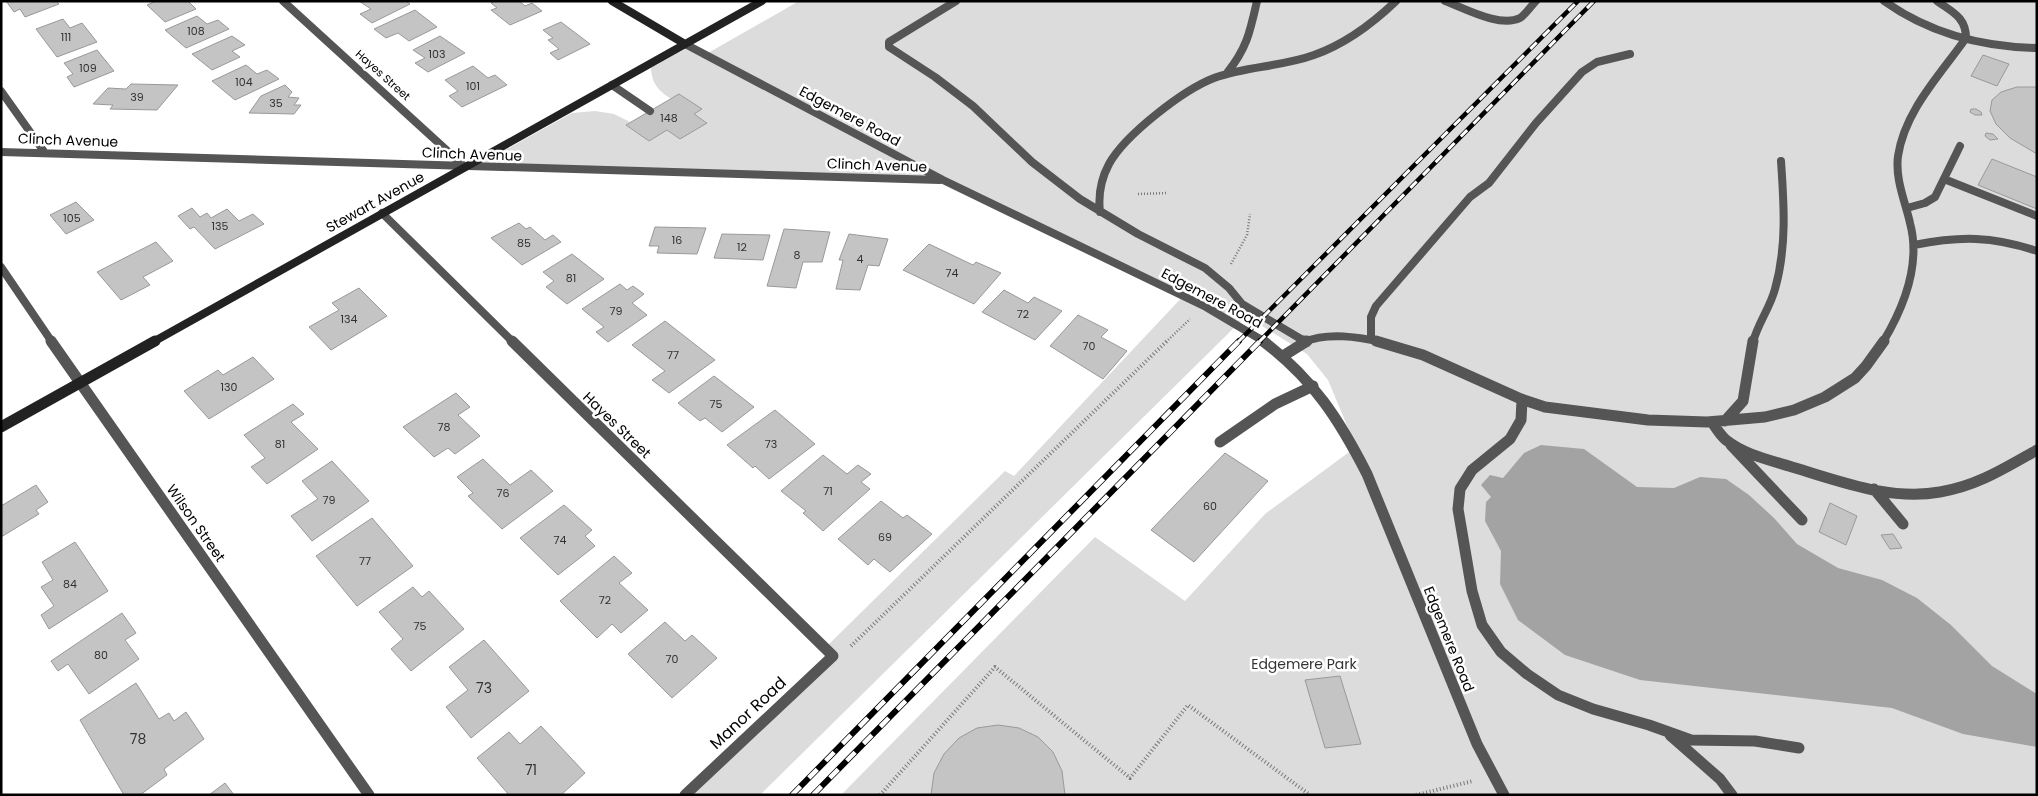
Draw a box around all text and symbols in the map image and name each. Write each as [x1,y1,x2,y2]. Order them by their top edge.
house number: 108 [187,23,205,39]
house number: 111 [61,29,71,45]
street label: Hayes Street [352,46,414,104]
house number: 103 [429,46,445,62]
house number: 109 [79,60,97,76]
house number: 104 [235,74,253,90]
house number: 101 [466,78,480,94]
street label: Edgemere Road [796,81,904,151]
house number: 39 [130,89,144,105]
house number: 35 [269,95,283,111]
house number: 148 [660,110,678,126]
street label: Clinch Avenue [17,128,119,152]
street label: Clinch Avenue [421,142,523,166]
street label: Clinch Avenue [826,153,928,177]
street label: Stewart Avenue [322,167,428,237]
house number: 105 [63,210,81,226]
house number: 135 [212,218,229,234]
house number: 16 [672,232,682,248]
house number: 85 [517,235,531,251]
house number: 12 [737,239,747,255]
house number: 8 [794,247,801,263]
house number: 4 [857,251,864,267]
street label: Edgemere Road [1158,263,1266,333]
house number: 74 [946,265,959,281]
house number: 81 [566,270,576,286]
house number: 79 [610,303,623,319]
house number: 72 [1017,306,1029,322]
house number: 134 [341,311,358,327]
house number: 70 [1083,338,1096,354]
house number: 77 [667,347,679,363]
house number: 130 [221,379,238,395]
street label: Hayes Street [578,387,656,463]
house number: 75 [710,396,723,412]
house number: 78 [438,419,451,435]
house number: 81 [275,436,285,452]
house number: 73 [765,436,777,452]
street label: Wilson Street [162,480,230,566]
house number: 71 [823,483,833,499]
house number: 76 [497,485,510,501]
house number: 79 [323,492,336,508]
house number: 60 [1203,498,1217,514]
house number: 69 [878,529,892,545]
house number: 74 [554,532,567,548]
house number: 77 [359,553,371,569]
house number: 84 [63,576,77,592]
street label: Edgemere Road [1419,583,1479,695]
house number: 72 [599,592,611,608]
house number: 75 [414,618,427,634]
house number: 80 [94,647,108,663]
house number: 70 [666,651,679,667]
park label: Edgemere Park [1251,654,1358,674]
street label: Manor Road [705,672,791,754]
house number: 73 [476,678,492,698]
house number: 78 [130,729,146,749]
house number: 71 [525,760,537,780]

